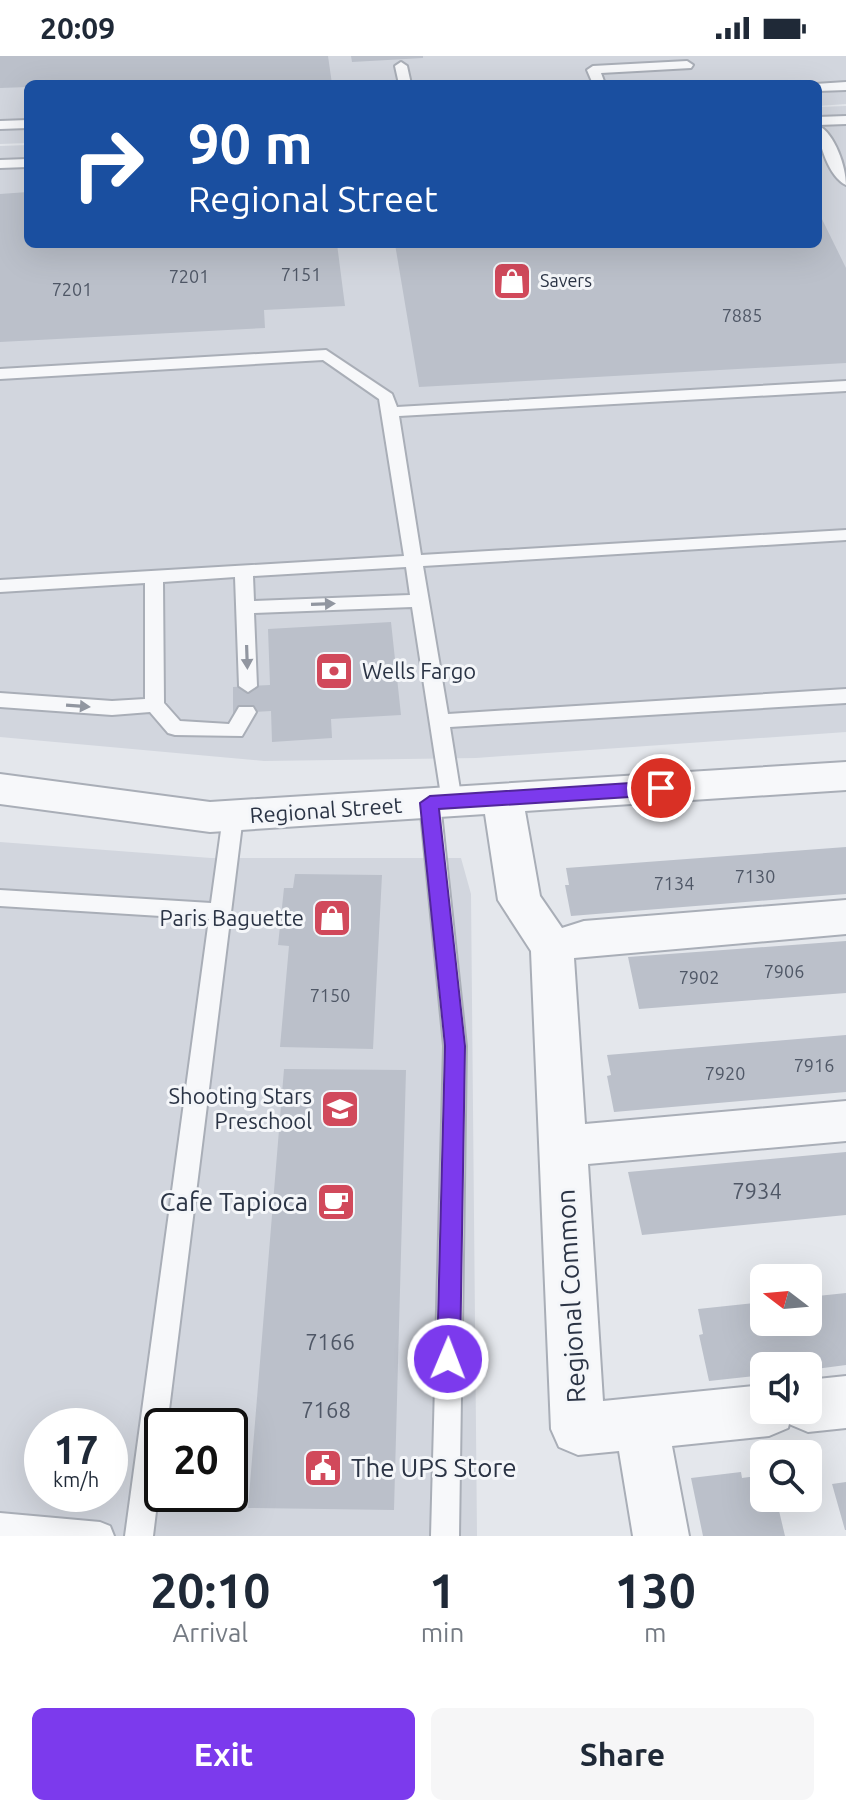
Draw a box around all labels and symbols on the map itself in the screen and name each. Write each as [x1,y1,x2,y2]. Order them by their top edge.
shop icon: Savers [491,260,533,302]
house number: 7151 [281,264,321,284]
house number: 7201 [169,266,209,286]
place label: Savers [540,270,592,290]
house number: 7201 [52,279,92,299]
house number: 7885 [722,305,762,325]
one-way arrow [311,598,336,611]
one-way arrow [240,645,253,670]
bank icon: Wells Fargo [313,650,355,692]
place label: Wells Fargo [362,658,476,683]
one-way arrow [66,700,91,713]
pin [627,754,695,822]
street label: Regional Street [249,792,403,827]
house number: 7130 [735,866,775,886]
house number: 7134 [654,873,694,893]
shop icon: Paris Baguette [311,897,353,939]
place label: Paris Baguette [159,905,304,930]
house number: 7906 [764,961,804,981]
house number: 7902 [679,967,719,987]
house number: 7150 [310,985,350,1005]
house number: 7916 [794,1055,834,1075]
house number: 7920 [705,1063,745,1083]
place label: Shooting Stars Preschool [169,1083,312,1133]
school or university icon: Shooting Stars Preschool [319,1088,361,1130]
house number: 7934 [732,1178,782,1203]
cafe icon: Cafe Tapioca [315,1181,357,1223]
place label: Cafe Tapioca [160,1187,308,1216]
street label: Regional Common [550,1188,591,1404]
north arrow [750,1264,822,1336]
position arrow [406,1317,490,1401]
house number: 7166 [305,1329,355,1354]
house number: 7168 [301,1397,351,1422]
speed limit sign: 20 [144,1408,248,1512]
public building icon: The UPS Store [302,1447,344,1489]
place label: The UPS Store [351,1453,517,1482]

